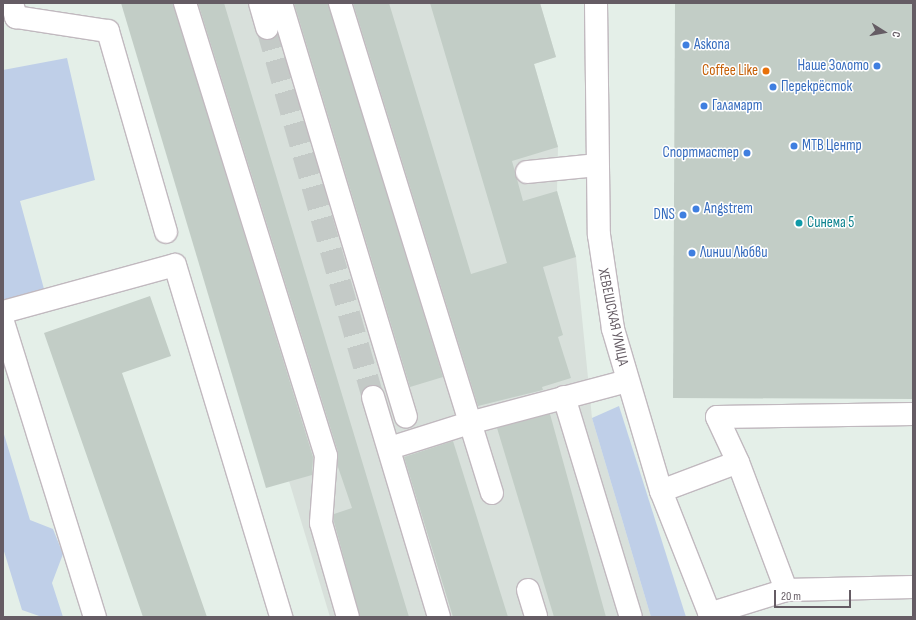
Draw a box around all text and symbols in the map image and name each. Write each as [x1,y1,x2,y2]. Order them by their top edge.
north arrow [864,12,904,52]
text: С [889,30,903,38]
place label: Askona [694,36,730,54]
marker: Askona [681,40,691,50]
place label: Наше Золото [797,57,869,75]
marker: Наше Золото [872,61,882,71]
place label: Coffee Like [702,62,758,80]
marker: Coffee Like [761,66,771,76]
place label: Перекрёсток [781,78,852,96]
marker: Перекрёсток [768,82,778,92]
place label: Галамарт [712,97,762,115]
marker: Галамарт [699,101,709,111]
place label: МТВ Центр [802,137,862,155]
marker: МТВ Центр [789,141,799,151]
place label: Спортмастер [662,144,739,162]
marker: Спортмастер [742,148,752,158]
place label: Angstrem [704,200,753,218]
marker: Angstrem [691,204,701,214]
place label: DNS [654,206,675,224]
marker: DNS [678,210,688,220]
place label: Синема 5 [807,214,854,232]
marker: Синема 5 [794,218,804,228]
place label: Линии Любви [700,244,767,262]
marker: Линии Любви [687,248,697,258]
street label: ХЕВЕШСКАЯ УЛИЦА [594,267,632,367]
scale bar [776,582,853,608]
text: 20 m [781,589,801,604]

